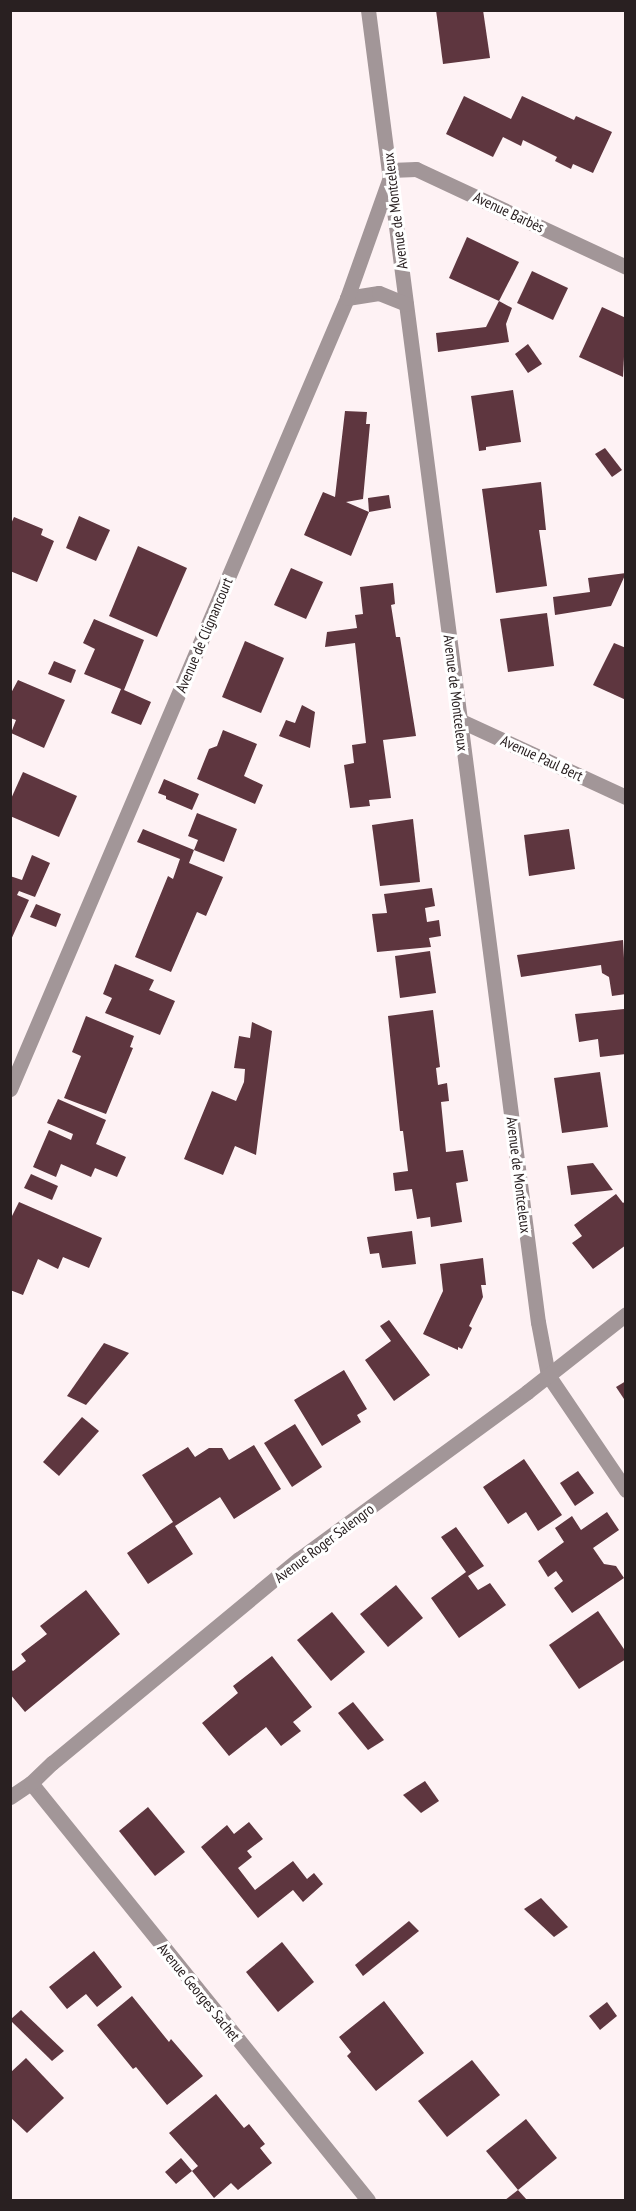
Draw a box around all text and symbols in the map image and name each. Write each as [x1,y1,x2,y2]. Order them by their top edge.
street label: Avenue de Montceleux [379,152,411,270]
street label: Avenue Barbès [471,188,547,236]
street label: Avenue de Clignancourt [172,575,236,695]
street label: Avenue de Montceleux [440,634,472,752]
street label: Avenue Paul Bert [498,731,586,785]
street label: Avenue de Montceleux [503,1116,535,1234]
street label: Avenue Roger Salengro [271,1500,377,1586]
street label: Avenue Georges Sachet [154,1939,244,2045]

